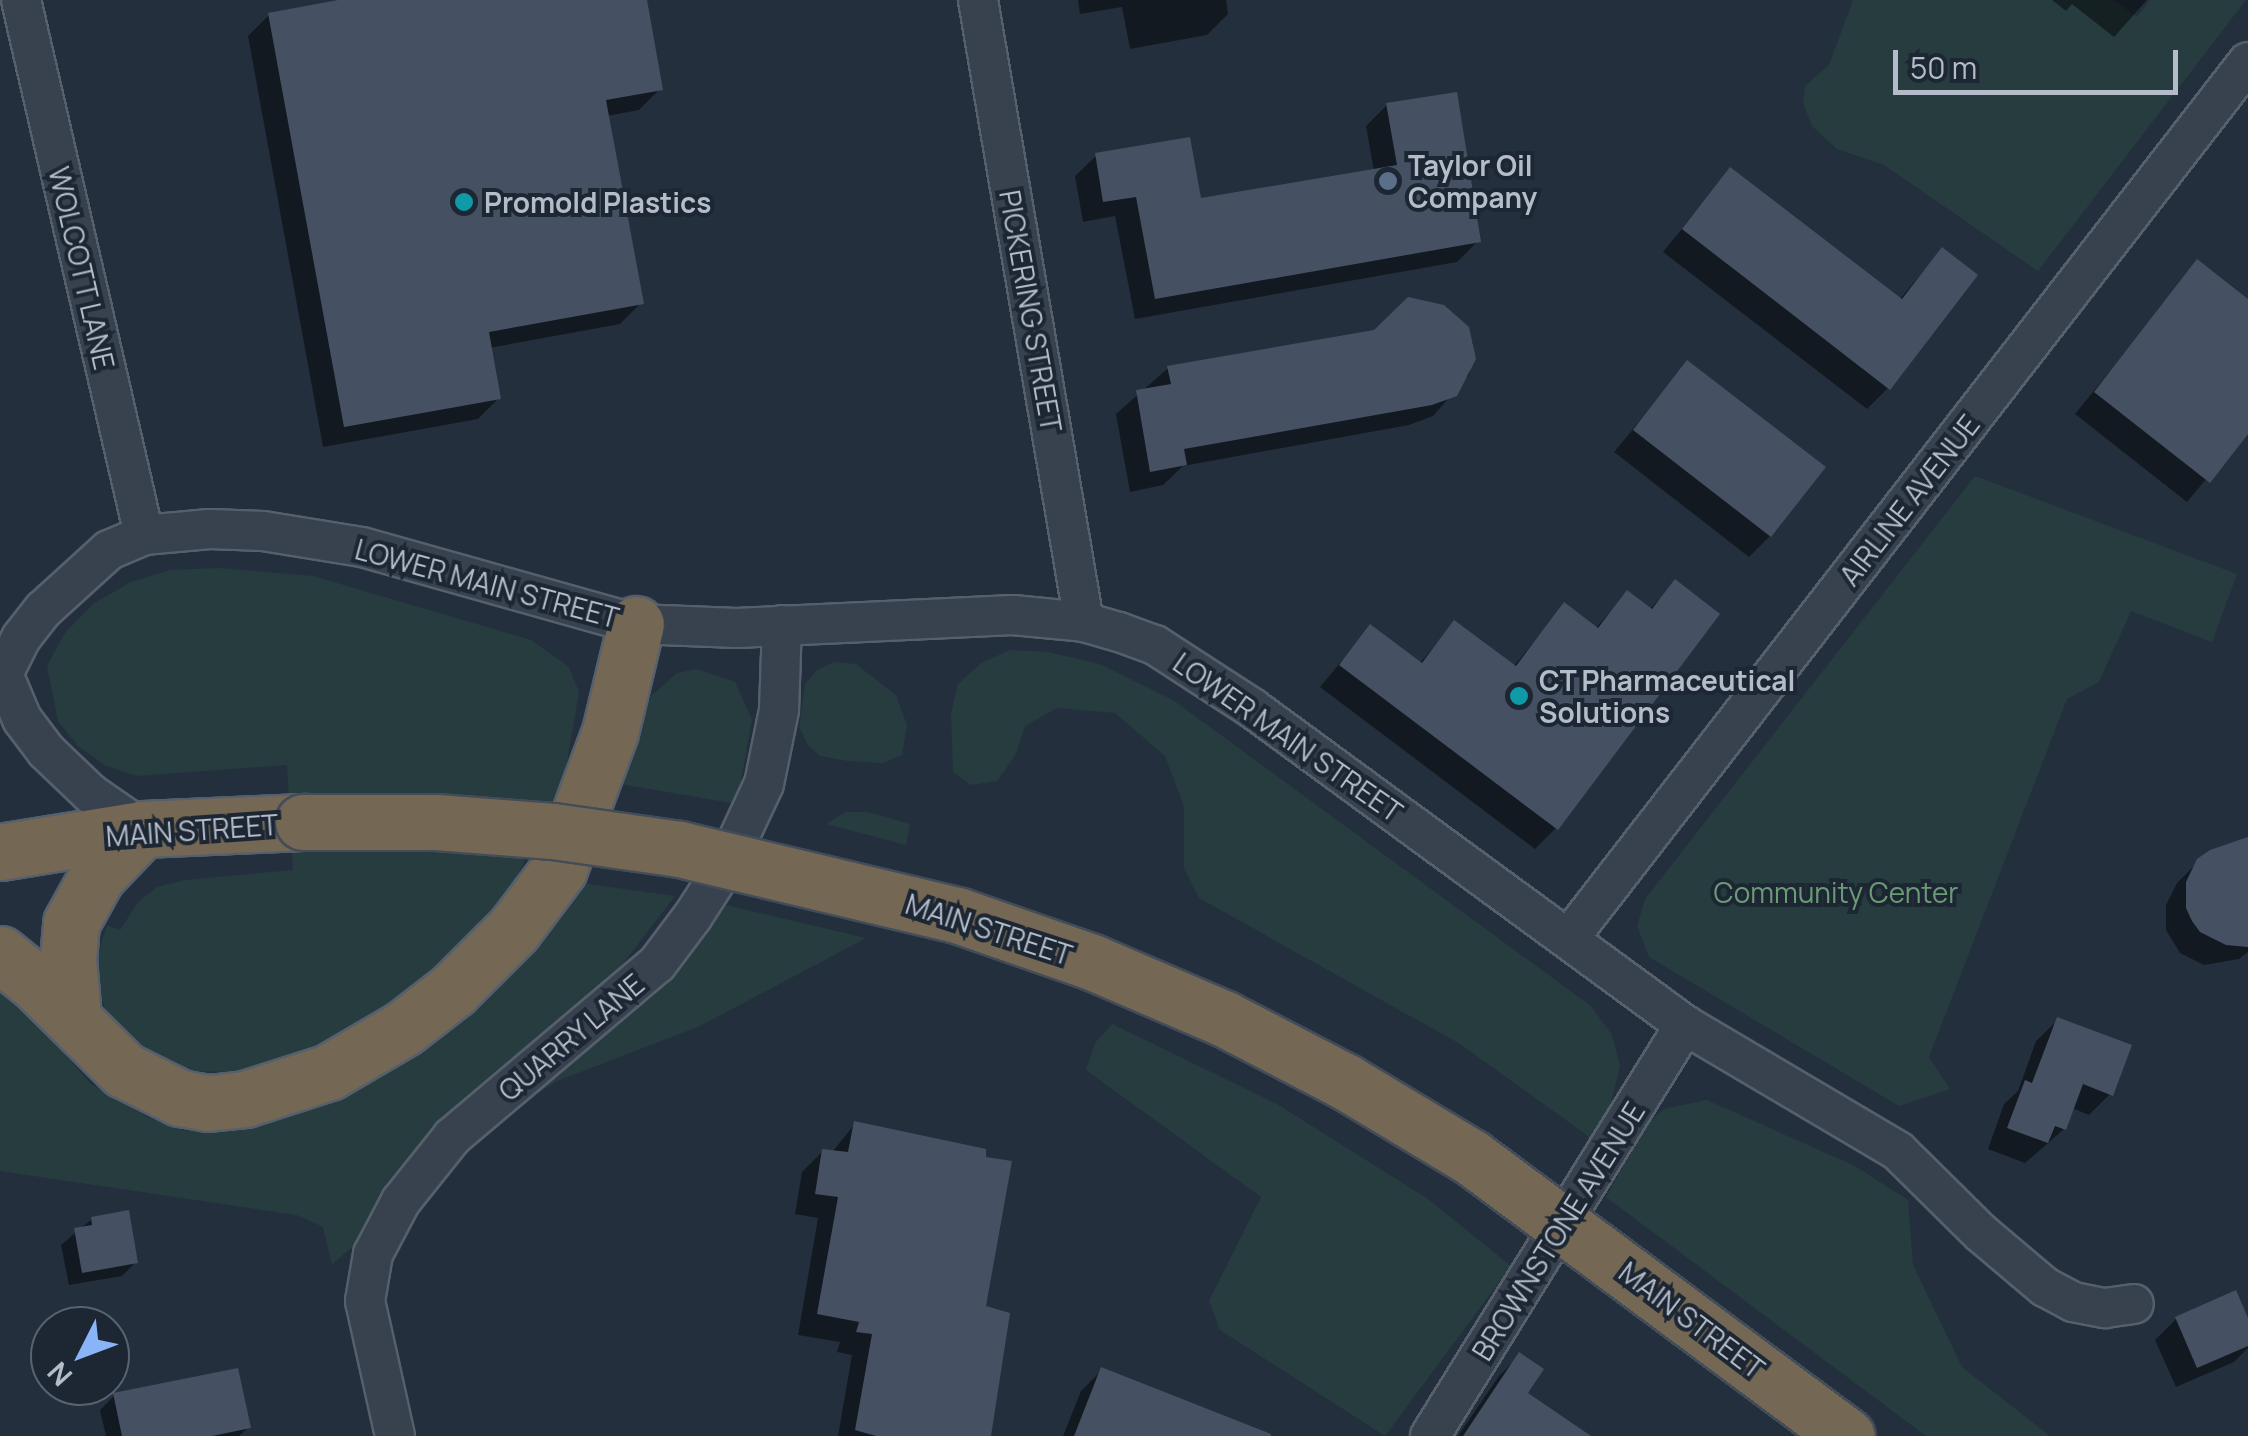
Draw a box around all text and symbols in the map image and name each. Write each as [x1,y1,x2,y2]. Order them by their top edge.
scale bar [1898,30,2183,92]
text: 50 m [1910,47,1977,88]
place label: Taylor Oil Company [1408,148,1537,214]
street label: WOLCOTT LANE [42,163,122,373]
marker: Taylor Oil Company [1377,170,1399,192]
place label: Promold Plastics [484,185,711,219]
street label: PICKERING STREET [993,187,1069,435]
marker: Promold Plastics [453,191,475,213]
street label: AIRLINE AVENUE [1832,408,1986,592]
street label: LOWER MAIN STREET [352,532,622,634]
street label: LOWER MAIN STREET [1167,645,1409,829]
place label: CT Pharmaceutical Solutions [1539,663,1796,729]
marker: CT Pharmaceutical Solutions [1508,685,1530,707]
street label: MAIN STREET [105,807,279,853]
park label: Community Center [1714,875,1958,909]
street label: MAIN STREET [902,886,1076,972]
street label: QUARRY LANE [491,966,651,1108]
street label: BROWNSTONE AVENUE [1465,1096,1651,1366]
street label: MAIN STREET [1613,1255,1771,1385]
north arrow [30,1306,130,1406]
text: N [38,1355,80,1395]

